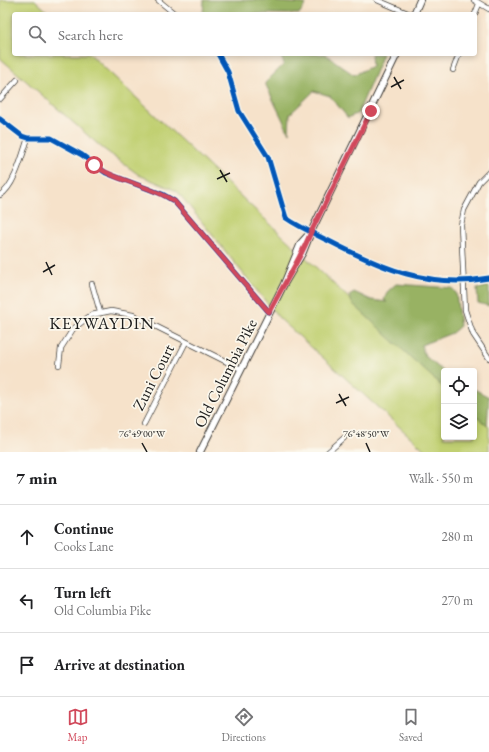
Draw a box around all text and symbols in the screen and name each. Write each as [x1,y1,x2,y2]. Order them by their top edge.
search box [12,12,477,56]
icon: search [26,23,48,45]
text: Search here [58,25,123,44]
route end [362,102,380,120]
route start [85,156,103,174]
district label: KEYWAYDIN [49,312,155,334]
street label: Old Columbia Pike [189,315,262,431]
street label: Zuni Court [128,341,179,414]
map controls [441,368,477,440]
button: locate [441,368,477,404]
button: layers [441,404,477,440]
text: 76°49'00"W [119,427,166,440]
text: 76°48'50"W [343,427,390,440]
text: 7 min [16,467,57,489]
text: Walk · 550 m [409,470,473,487]
text: Continue [54,519,114,538]
icon: ahead [16,526,38,548]
text: 280 m [442,528,473,545]
text: Cooks Lane [54,538,114,555]
text: Turn left [54,583,111,602]
icon: left [16,590,38,612]
text: 270 m [442,592,473,609]
text: Old Columbia Pike [54,602,151,619]
icon: arrive [16,654,38,676]
text: Arrive at destination [54,655,185,674]
tab: Map [67,706,89,744]
tab: Directions [222,706,266,744]
tab: Saved [399,706,422,744]

